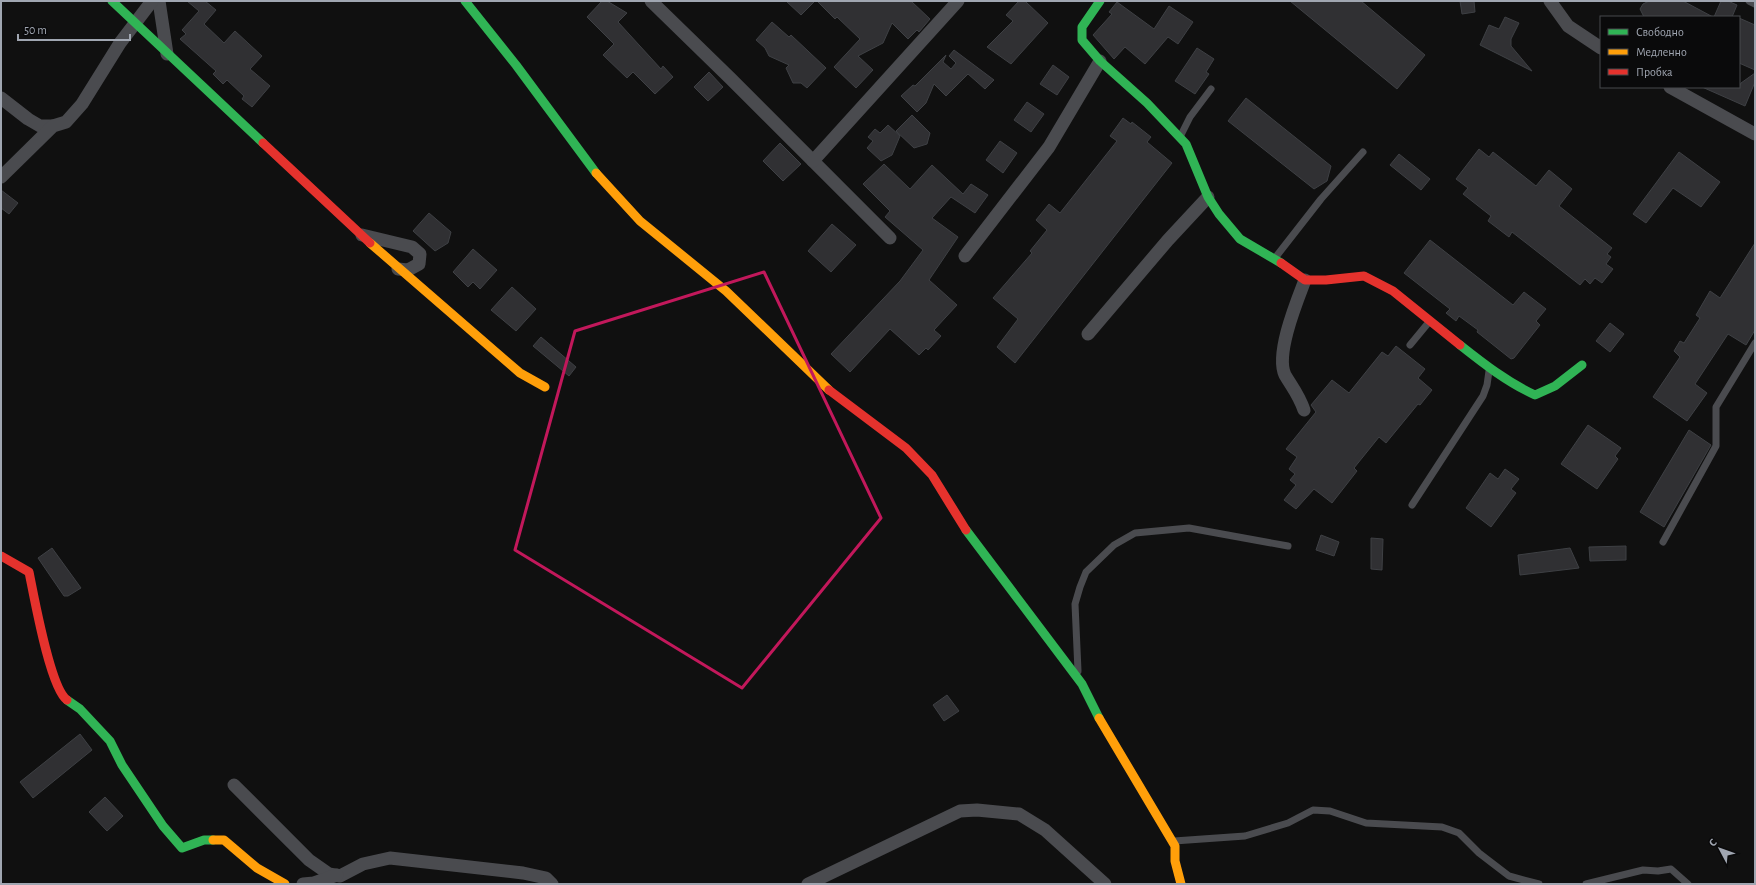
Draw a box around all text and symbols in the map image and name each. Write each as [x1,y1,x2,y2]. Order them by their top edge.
scale bar [18,16,130,42]
legend [1600,16,1740,88]
text: 50 m [24,24,47,36]
text: Свободно [1636,26,1684,38]
text: Медленно [1636,46,1687,58]
text: Пробка [1636,66,1673,78]
north arrow [1700,829,1740,869]
text: С [1707,837,1719,849]

